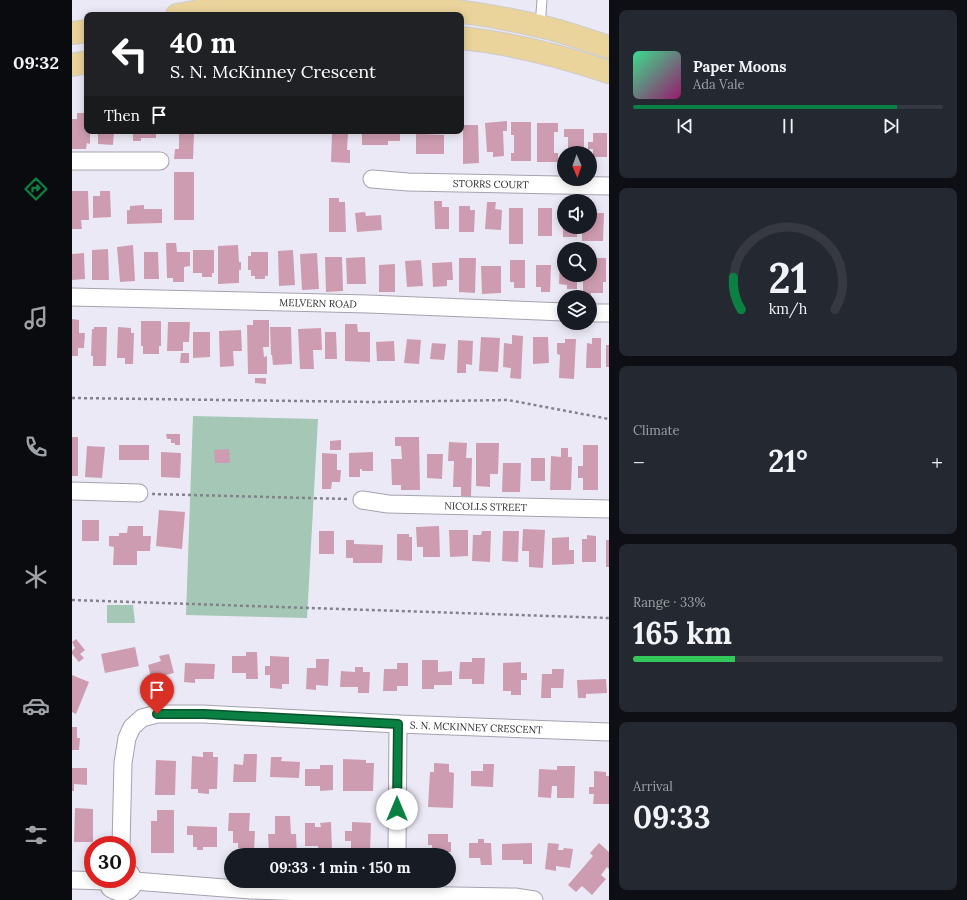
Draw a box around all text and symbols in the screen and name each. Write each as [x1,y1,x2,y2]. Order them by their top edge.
text: 40 m [170,25,236,61]
icon: left [104,28,156,80]
text: 09:32 [13,51,59,74]
text: Paper Moons [693,57,787,76]
text: S. N. McKinney Crescent [170,60,376,83]
text: Ada Vale [693,76,745,93]
icon: arrive [148,104,170,126]
text: Then [104,106,140,125]
icon: previous [674,115,696,137]
icon: pause [777,115,799,137]
icon: next [880,115,902,137]
north arrow [557,146,597,186]
map controls [557,146,597,330]
icon: directions [22,175,50,203]
street label: STORRS COURT [453,177,530,191]
button: sound [557,194,597,234]
button: search [557,242,597,282]
text: 21 [768,251,808,304]
button: layers [557,290,597,330]
street label: MELVERN ROAD [279,296,357,311]
text: km/h [769,300,808,319]
icon: music [22,304,50,332]
text: Climate [633,422,680,439]
icon: phone [22,433,50,461]
text: 21° [768,442,808,480]
text: − [633,448,645,476]
text: + [931,448,943,476]
street label: NICOLLS STREET [444,499,528,514]
icon: climate [22,563,50,591]
text: Range · 33% [633,594,706,611]
text: 165 km [633,614,732,652]
pin [140,673,174,714]
icon: arrive [146,679,168,701]
icon: car [22,692,50,720]
street label: S. N. MCKINNEY CRESCENT [410,718,543,736]
text: Arrival [633,778,673,795]
position arrow [376,788,418,830]
text: 09:33 [633,798,710,836]
icon: filters [22,821,50,849]
speed limit sign: 30 [84,836,136,888]
text: 09:33 · 1 min · 150 m [269,858,411,877]

